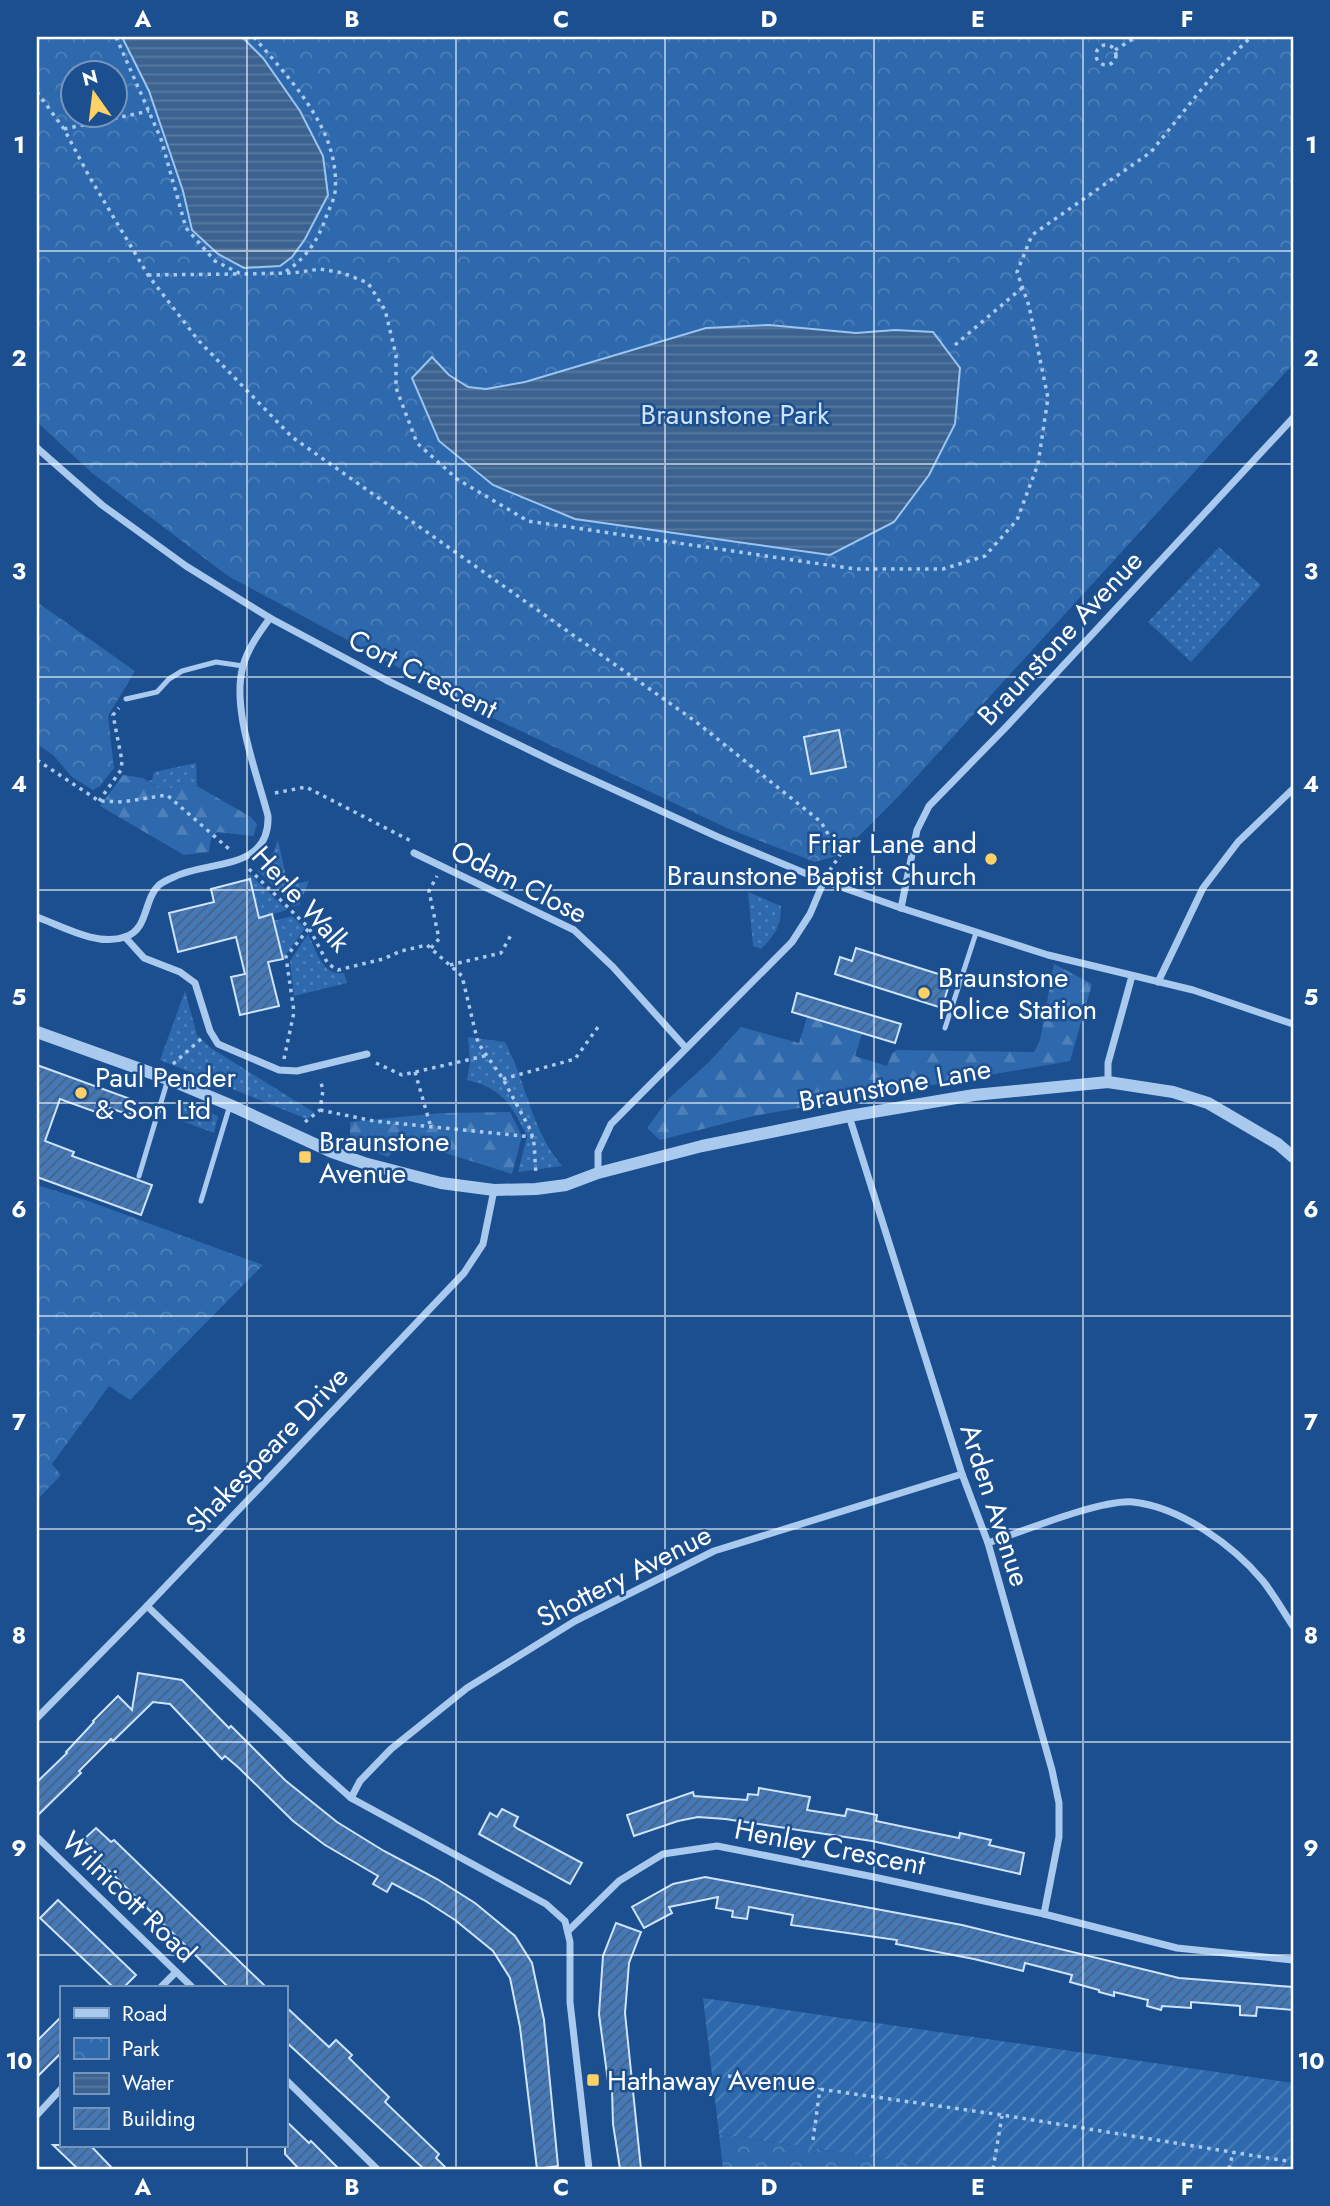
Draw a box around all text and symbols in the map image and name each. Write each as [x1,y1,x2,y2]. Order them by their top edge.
text: A [134,2,152,36]
text: B [344,2,360,36]
text: C [553,2,569,36]
text: D [761,2,778,36]
text: E [971,2,985,36]
text: F [1181,2,1193,36]
north arrow [60,60,130,130]
text: N [79,63,101,93]
text: 1 [13,128,25,162]
text: 1 [1305,128,1317,162]
text: 2 [11,341,27,375]
text: 2 [1303,341,1319,375]
park label: Braunstone Park [641,394,830,435]
street label: Braunstone Avenue [968,541,1152,735]
text: 3 [12,554,26,588]
text: 3 [1304,554,1318,588]
street label: Cort Crescent [341,619,505,729]
text: 4 [11,767,27,801]
text: 4 [1303,767,1319,801]
place label: Friar Lane and Braunstone Baptist Church [667,823,977,896]
street label: Odam Close [444,830,594,934]
street label: Herle Walk [242,837,360,962]
marker: Friar Lane and Braunstone Baptist Church [983,851,999,867]
place label: Braunstone Police Station [938,957,1097,1030]
text: 5 [12,980,26,1014]
text: 5 [1304,980,1318,1014]
marker: Braunstone Police Station [916,985,932,1001]
street label: Braunstone Lane [796,1048,994,1122]
place label: Paul Pender & Son Ltd [95,1057,237,1130]
marker: Paul Pender & Son Ltd [73,1085,89,1101]
place label: Braunstone Avenue [319,1121,450,1194]
marker: Braunstone Avenue [297,1149,313,1165]
text: 6 [11,1192,27,1226]
text: 6 [1303,1192,1319,1226]
street label: Shakespeare Drive [176,1357,358,1543]
text: 7 [12,1405,26,1439]
text: 7 [1304,1405,1318,1439]
street label: Arden Avenue [949,1418,1041,1592]
street label: Shottery Avenue [529,1514,719,1638]
text: 8 [12,1618,26,1652]
text: 8 [1304,1618,1318,1652]
street label: Henley Crescent [731,1808,929,1886]
street label: Wilnicott Road [52,1822,206,1972]
text: 9 [11,1831,27,1865]
text: 9 [1303,1831,1319,1865]
legend [60,1986,287,2146]
text: Road [122,1999,167,2029]
text: Park [122,2034,160,2064]
text: 10 [6,2044,32,2078]
text: 10 [1298,2044,1324,2078]
place label: Hathaway Avenue [607,2060,816,2101]
text: Water [122,2068,175,2098]
marker: Hathaway Avenue [585,2072,601,2088]
text: Building [122,2104,195,2134]
text: A [134,2170,152,2204]
text: B [344,2170,360,2204]
text: C [553,2170,569,2204]
text: D [761,2170,778,2204]
text: E [971,2170,985,2204]
text: F [1181,2170,1193,2204]

